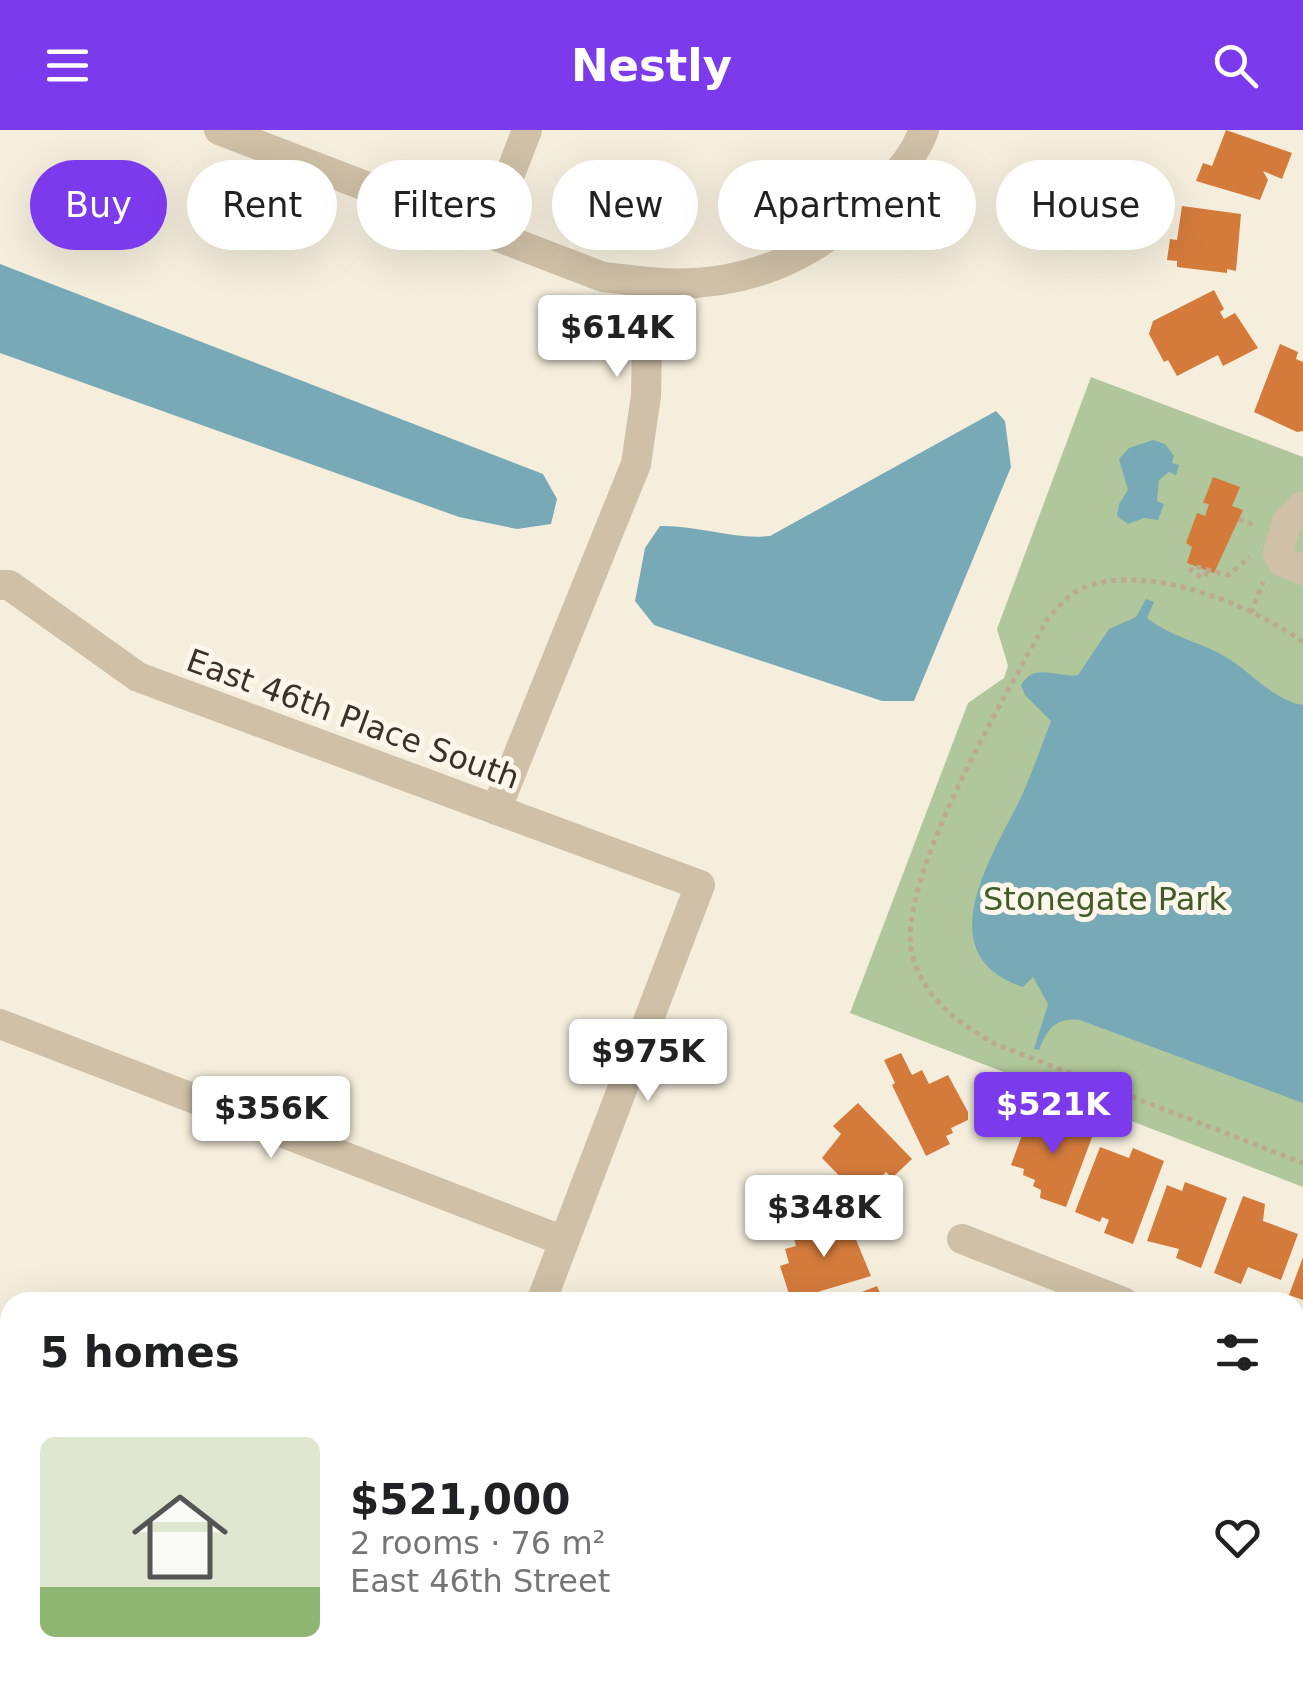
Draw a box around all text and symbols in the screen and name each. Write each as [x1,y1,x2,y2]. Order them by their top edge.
icon: menu [40,38,95,93]
icon: search [1208,38,1263,93]
text: Nestly [571,39,732,92]
chip: Buy [30,160,167,250]
chip: Rent [187,160,337,250]
chip: Filters [357,160,532,250]
chip: New [552,160,698,250]
chip: Apartment [718,160,976,250]
chip: House [996,160,1175,250]
pin: $614K [547,295,687,380]
text: $614K [560,308,674,346]
street label: East 46th Place South [181,641,525,797]
park label: Stonegate Park [983,880,1227,918]
pin: $975K [578,1019,718,1104]
text: $975K [591,1032,705,1070]
pin: $521K [983,1072,1123,1157]
pin: $356K [201,1076,341,1161]
text: $521K [996,1085,1110,1123]
text: $356K [214,1089,328,1127]
pin: $348K [754,1175,894,1260]
text: $348K [767,1188,881,1226]
icon: filters [1210,1325,1265,1380]
text: 5 homes [40,1328,240,1377]
text: $521,000 [350,1475,571,1524]
icon: home [120,1477,240,1597]
icon: heart [1210,1510,1265,1565]
text: 2 rooms · 76 m² [350,1524,605,1562]
text: East 46th Street [350,1562,610,1600]

